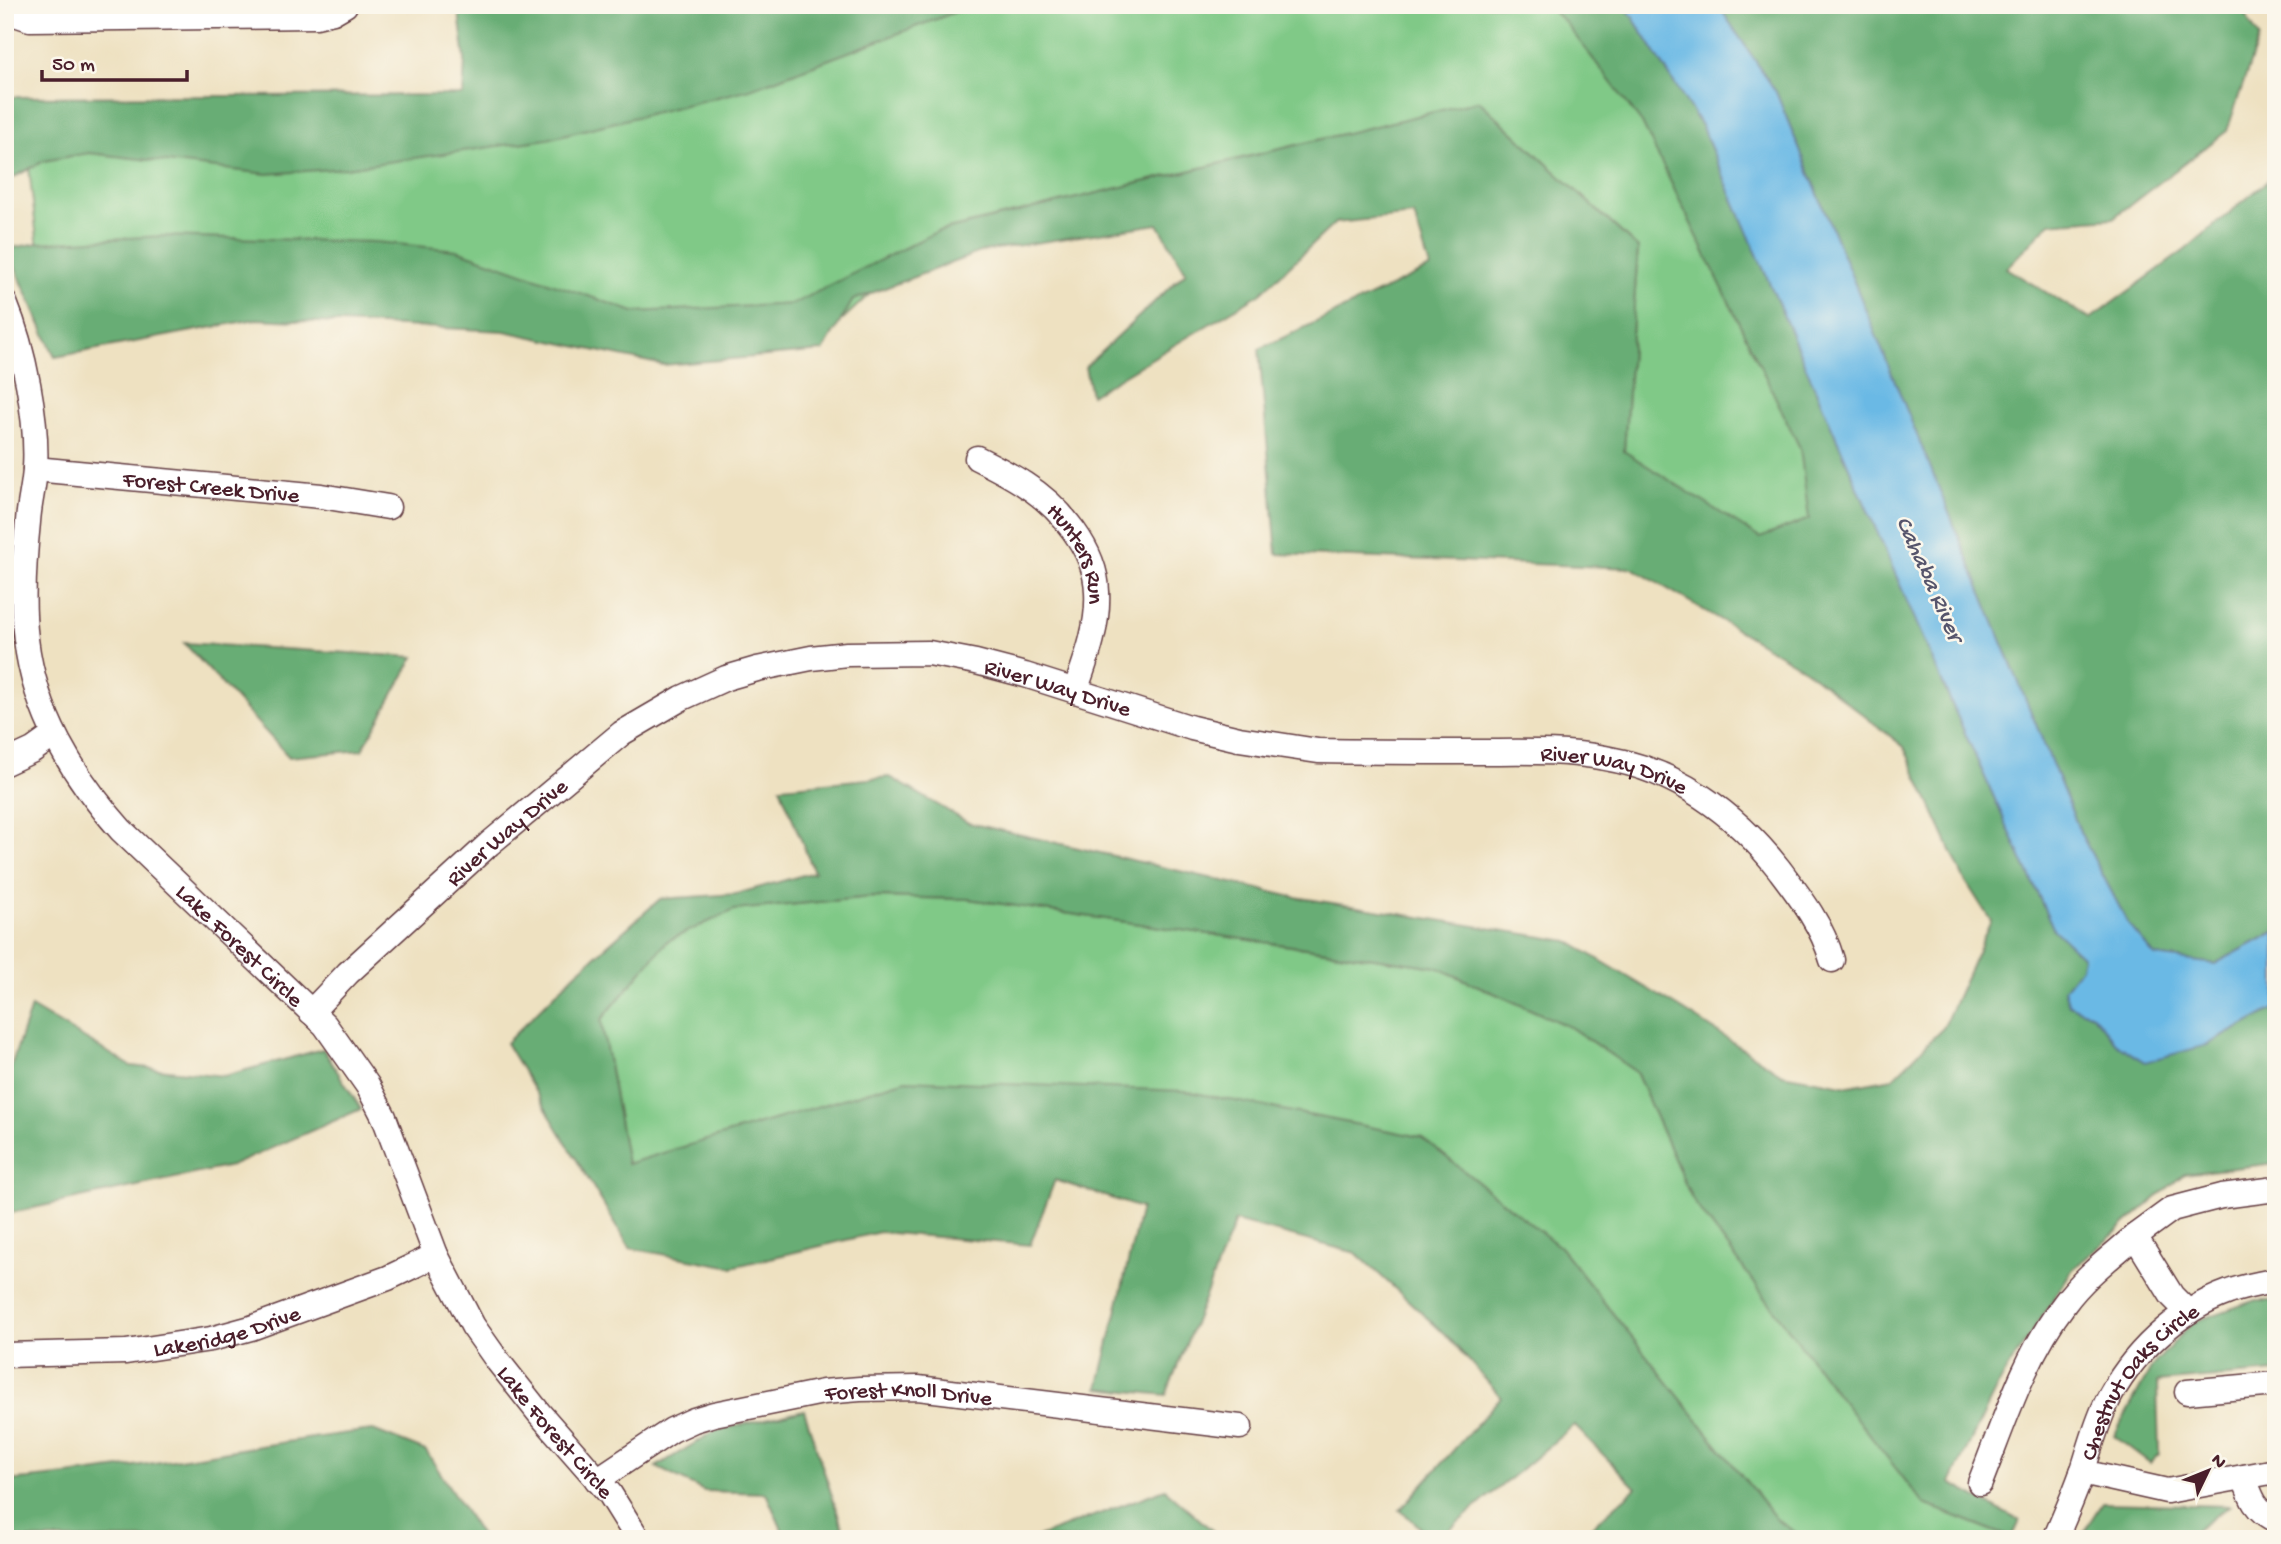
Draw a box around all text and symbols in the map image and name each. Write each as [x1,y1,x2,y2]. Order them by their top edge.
scale bar [42,38,187,82]
text: 50 m [52,54,95,79]
street label: Forest Creek Drive [120,467,302,511]
street label: Hunters Run [1040,499,1107,604]
water label: Cahaba River [1887,513,1970,650]
street label: River Way Drive [981,655,1135,725]
street label: River Way Drive [1540,742,1692,803]
street label: River Way Drive [442,773,575,894]
street label: Lake Forest Circle [169,880,309,1015]
street label: Chestnut Oaks Circle [2077,1298,2206,1464]
street label: Lakeridge Drive [152,1301,306,1365]
street label: Lake Forest Circle [490,1361,619,1506]
street label: Forest Knoll Drive [823,1378,994,1414]
north arrow [2172,1436,2242,1506]
text: N [2205,1449,2231,1474]

